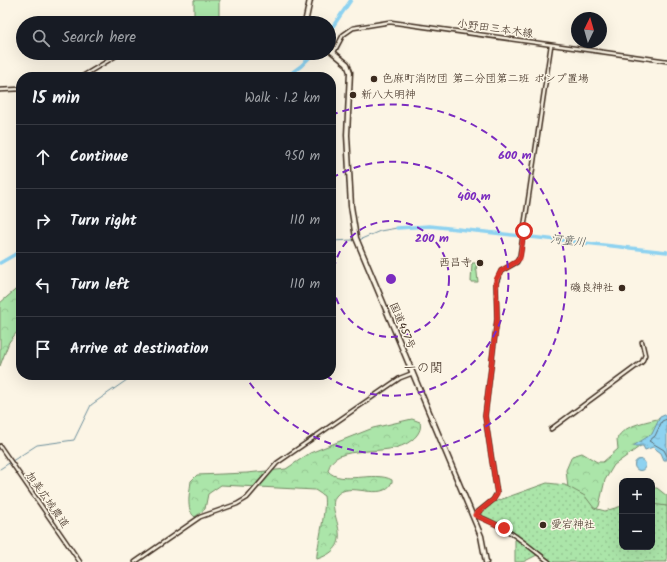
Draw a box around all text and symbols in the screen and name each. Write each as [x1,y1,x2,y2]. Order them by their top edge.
north arrow [571,12,607,48]
street label: 小野田三本木線 [456,15,534,43]
search box [16,16,336,60]
text: Search here [62,26,136,50]
icon: search [30,27,52,49]
place label: 色麻町消防団 第二分団第二班 ポンプ置場 [382,70,589,88]
marker: 色麻町消防団 第二分団第二班 ポンプ置場 [369,74,379,84]
text: 15 min [32,85,80,112]
place label: 新八大明神 [361,86,416,104]
text: Walk · 1.2 km [245,88,320,109]
marker: 新八大明神 [348,90,358,100]
text: Continue [70,145,128,169]
icon: ahead [32,146,54,168]
text: 950 m [285,146,320,167]
text: 600 m [498,146,532,165]
text: 400 m [457,187,491,206]
text: Turn right [70,209,137,233]
icon: right [32,210,54,232]
text: 110 m [290,210,320,231]
route start [515,222,533,240]
text: 200 m [415,229,449,248]
water label: 河童川 [549,230,587,252]
place label: 西昌寺 [439,254,472,272]
marker: 西昌寺 [475,258,485,268]
centre of rings [384,272,398,286]
text: Turn left [70,273,130,297]
icon: left [32,274,54,296]
text: 110 m [290,274,320,295]
place label: 磯良神社 [570,279,614,297]
marker: 磯良神社 [617,283,627,293]
street label: 国道457号 [384,299,420,353]
text: Arrive at destination [70,337,209,361]
icon: arrive [32,338,54,360]
district label: 一の関 [403,358,443,379]
street label: 加美広域農道 [21,468,73,532]
map controls [619,478,655,550]
button: + [619,478,655,514]
button: − [619,514,655,550]
place label: 愛宕神社 [551,516,595,534]
route end [495,519,513,537]
marker: 愛宕神社 [538,520,548,530]

